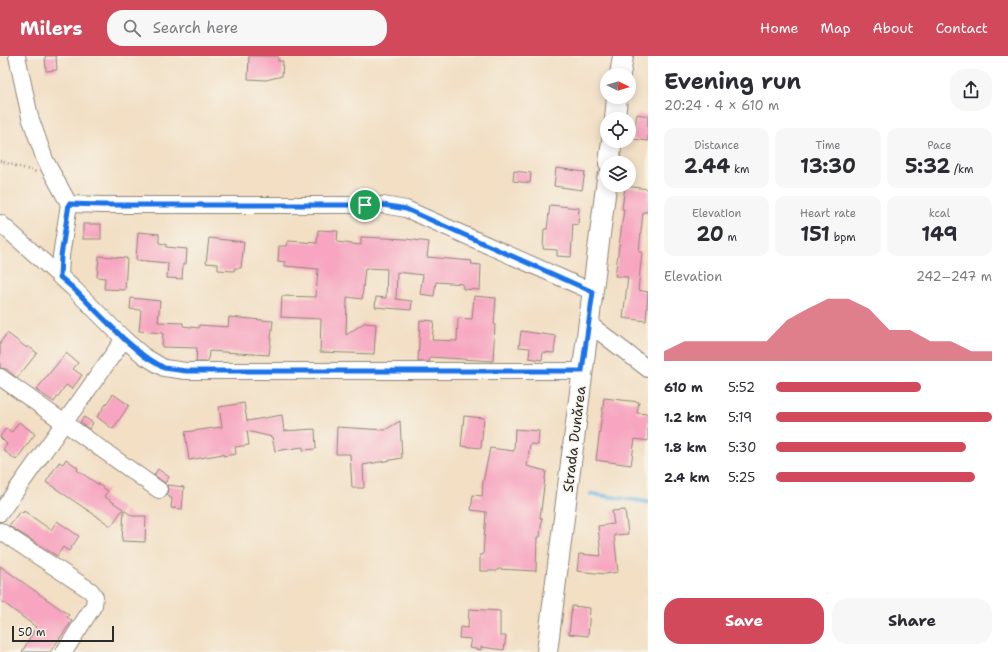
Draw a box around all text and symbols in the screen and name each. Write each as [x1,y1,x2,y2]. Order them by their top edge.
search box [107,10,387,46]
text: Milers [20,16,83,41]
icon: search [121,17,143,39]
text: Search here [153,18,238,38]
text: Home [760,19,799,37]
text: Map [821,19,851,37]
text: About [873,19,914,37]
text: Contact [936,19,988,37]
text: Evening run [664,67,801,96]
north arrow [600,68,636,104]
map controls [600,68,636,192]
button: share [950,69,992,111]
text: 20:24 · 4 × 610 m [664,97,779,114]
button: locate [600,112,636,148]
text: Distance [694,138,739,153]
text: Time [815,138,841,153]
text: Pace [927,138,951,153]
text: 2.44 [684,153,730,179]
text: 13:30 [800,153,856,179]
text: 5:32 [905,153,950,179]
button: layers [600,156,636,192]
text: km [730,162,749,177]
text: /km [950,162,974,177]
pin [348,188,382,222]
icon: arrive [354,194,376,216]
text: Elevation [692,206,741,221]
text: Heart rate [800,206,856,221]
text: kcal [929,206,950,221]
text: 20 [696,221,724,247]
text: 151 [800,221,830,247]
text: 149 [921,221,957,247]
text: m [724,230,737,245]
text: bpm [830,230,856,245]
text: Elevation [664,268,722,285]
text: 242–247 m [916,268,992,285]
text: 610 m [664,379,703,396]
text: 5:52 [728,379,755,396]
street label: Strada Dunărea [559,385,589,493]
text: 1.2 km [664,409,707,426]
text: 5:19 [728,409,752,426]
text: 1.8 km [664,439,707,456]
text: 5:30 [728,439,756,456]
text: 2.4 km [664,469,710,486]
text: 5:25 [728,469,755,486]
button: Save [664,598,824,644]
button: Share [832,598,992,644]
scale bar [12,624,114,643]
text: 50 m [18,625,46,640]

